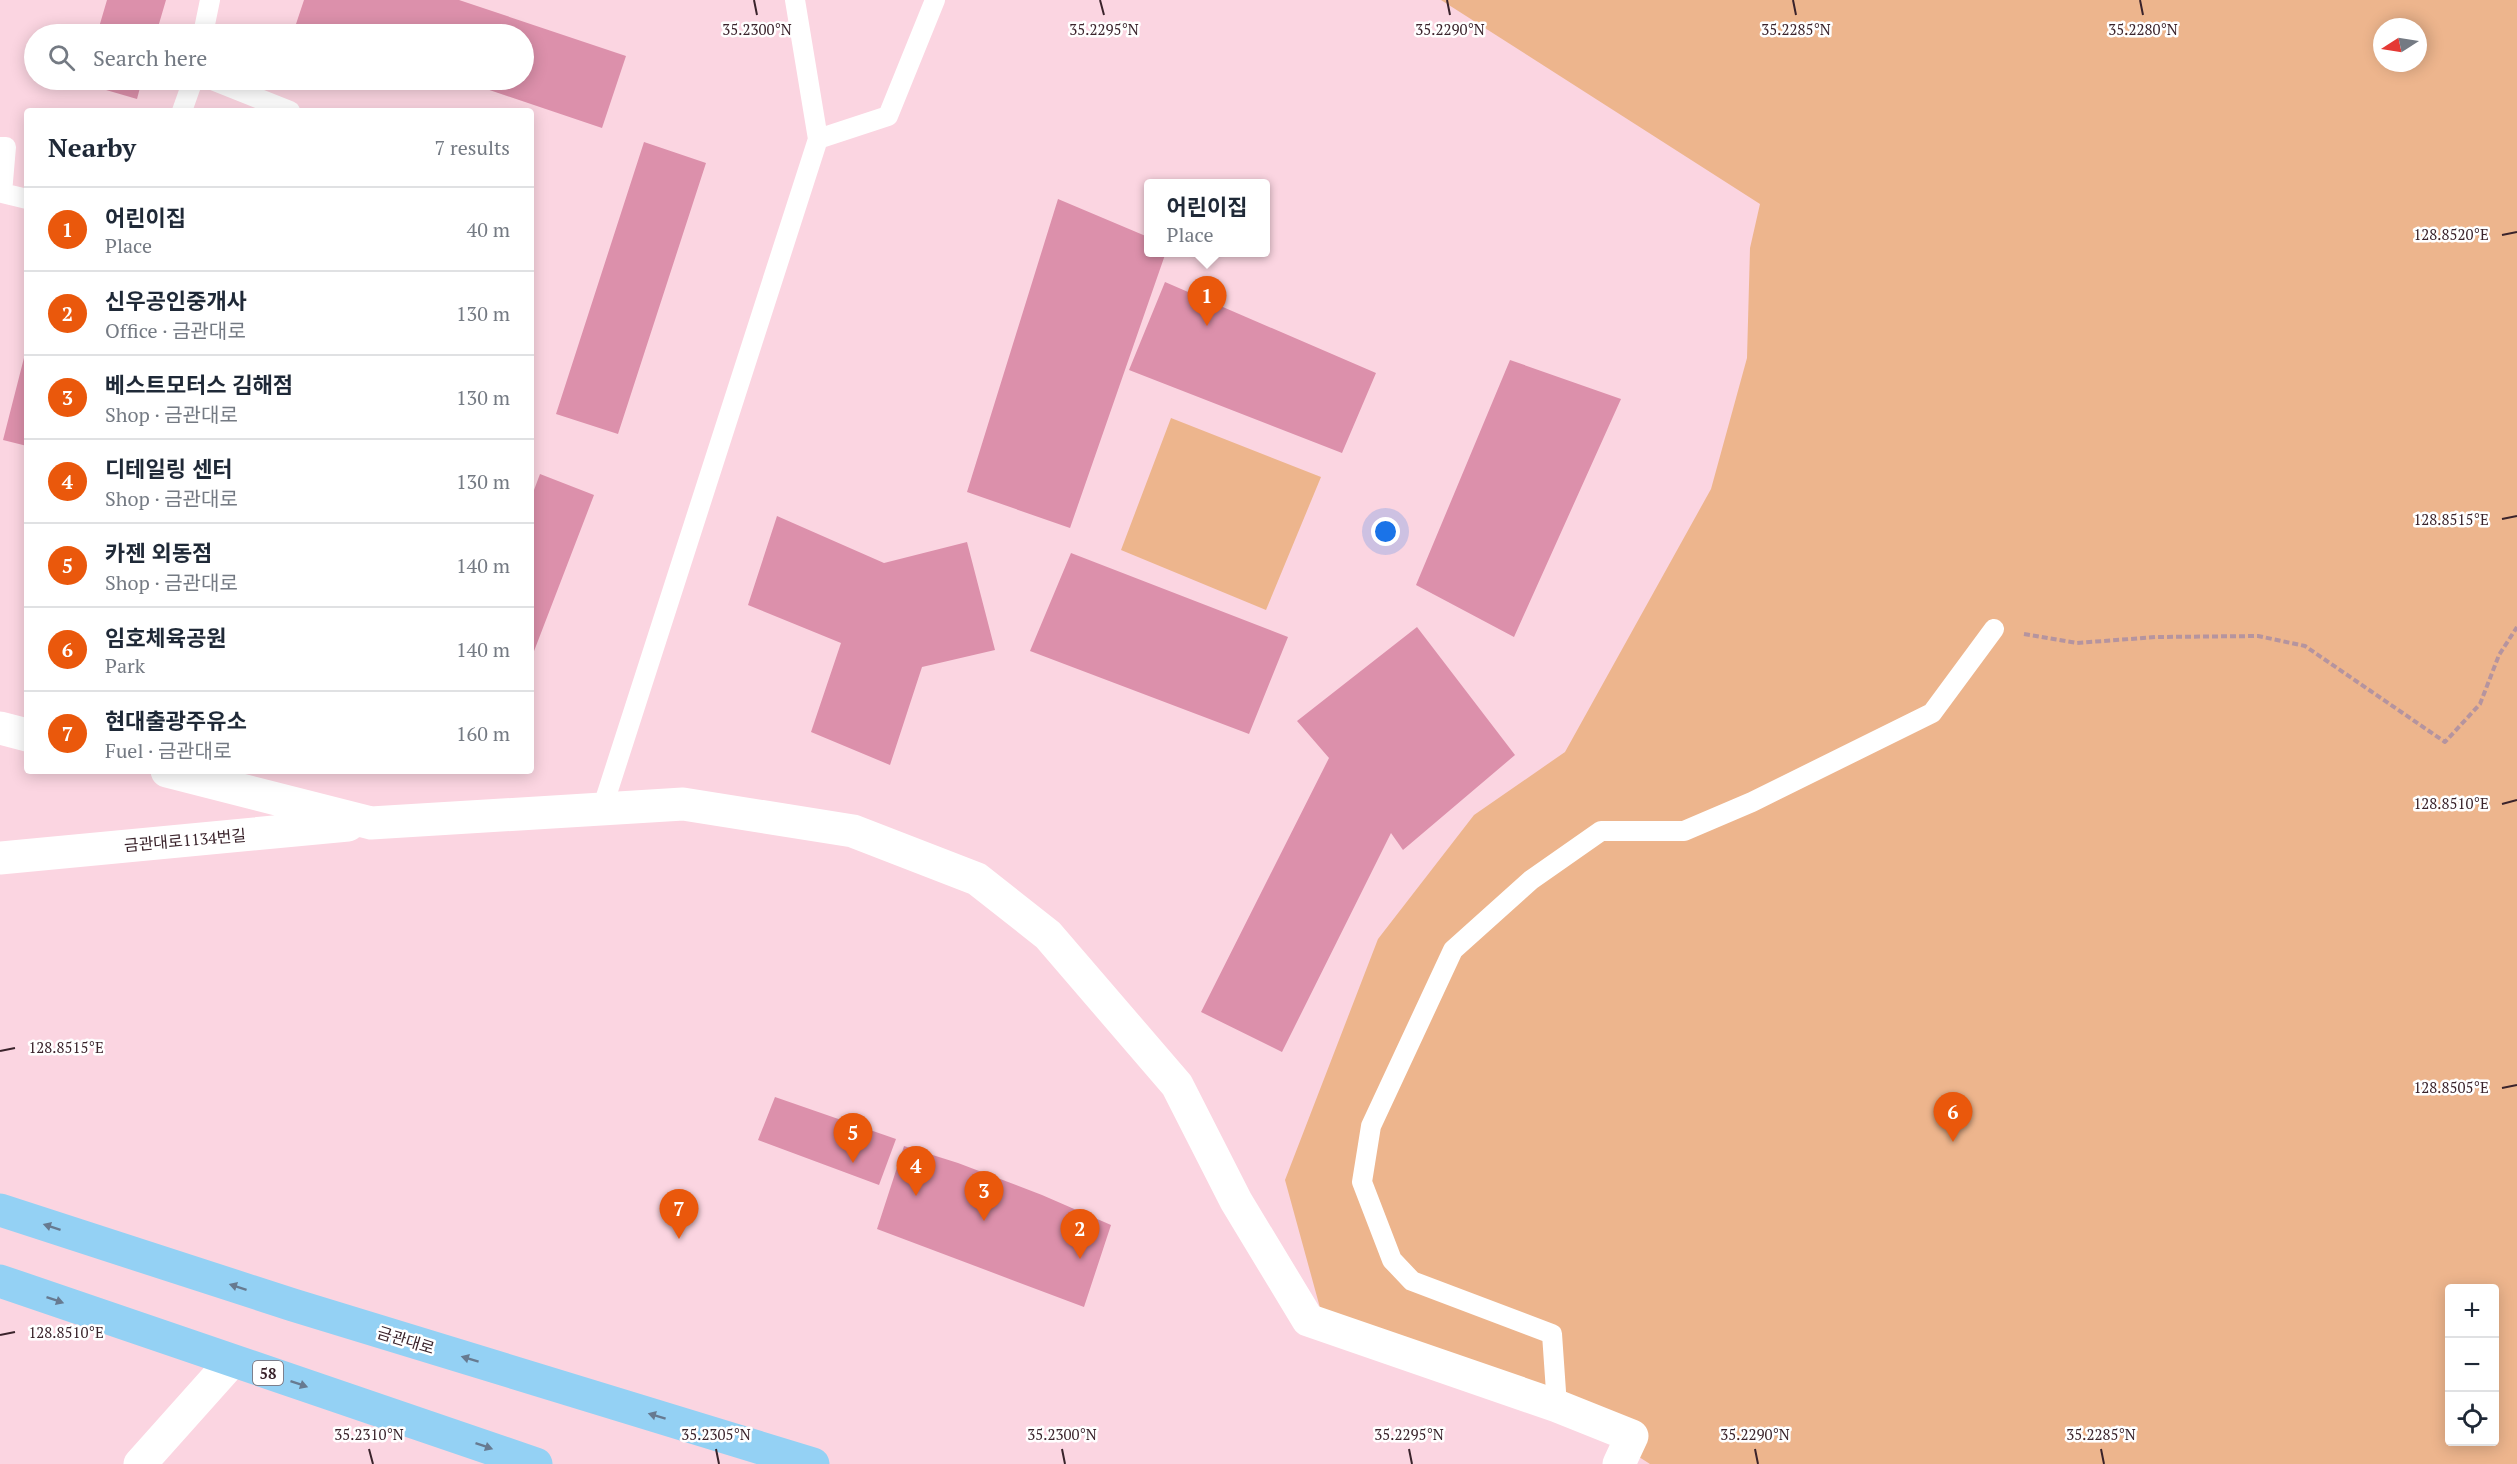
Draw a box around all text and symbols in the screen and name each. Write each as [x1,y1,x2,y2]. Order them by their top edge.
north arrow [2373,18,2427,72]
text: 35.2300°N [722,19,792,39]
text: 35.2295°N [1069,19,1139,39]
text: 35.2290°N [1415,19,1485,39]
text: 35.2285°N [1761,19,1831,39]
text: 35.2280°N [2108,19,2178,39]
search box [24,24,534,90]
icon: search [45,41,78,74]
text: Search here [93,43,207,72]
text: Nearby [48,130,136,164]
text: 7 results [435,134,510,161]
popup [1144,179,1270,257]
text: 어린이집 [1167,192,1247,221]
text: 어린이집 [105,203,186,232]
text: 1 [62,216,73,243]
text: 40 m [467,216,510,243]
text: Place [1167,221,1214,248]
text: 128.8520°E [2413,224,2489,244]
text: Place [105,232,152,259]
pin: 1 [1188,276,1226,326]
text: 신우공인중개사 [105,286,247,315]
text: 2 [62,300,73,327]
text: 130 m [456,300,510,327]
text: Office · 금관대로 [105,317,246,344]
text: 베스트모터스 김해점 [105,370,293,399]
text: 3 [62,384,73,411]
text: 130 m [456,384,510,411]
text: Shop · 금관대로 [105,401,238,428]
text: 디테일링 센터 [105,454,232,483]
text: 4 [62,468,73,495]
text: 130 m [456,468,510,495]
text: Shop · 금관대로 [105,485,238,512]
text: 128.8515°E [2413,509,2489,529]
your location [1371,517,1400,546]
text: 카젠 외동점 [105,538,212,567]
text: 5 [62,552,73,579]
text: 140 m [456,552,510,579]
text: Shop · 금관대로 [105,569,238,596]
text: 임호체육공원 [105,623,226,652]
text: 6 [62,636,73,663]
text: 140 m [456,636,510,663]
text: Park [105,652,145,679]
text: 현대출광주유소 [105,706,247,735]
text: 7 [62,720,73,747]
text: 160 m [456,720,510,747]
text: Fuel · 금관대로 [105,737,232,764]
text: 128.8510°E [2413,793,2489,813]
street label: 금관대로1134번길 [123,824,247,856]
text: 128.8515°E [28,1037,104,1057]
text: 128.8505°E [2413,1077,2489,1097]
pin: 6 [1934,1092,1972,1142]
pin: 5 [834,1114,872,1163]
pin: 4 [896,1146,936,1196]
pin: 3 [964,1172,1004,1221]
pin: 7 [660,1190,698,1239]
pin: 2 [1060,1210,1100,1259]
one-way arrow [43,1222,61,1231]
one-way arrow [229,1282,247,1292]
map controls [2445,1284,2499,1446]
button: + [2445,1284,2499,1338]
one-way arrow [46,1295,64,1305]
street label: 금관대로 [375,1321,438,1359]
text: 128.8510°E [28,1322,104,1342]
button: − [2445,1338,2499,1392]
one-way arrow [461,1354,479,1364]
road number: 58 [253,1361,283,1385]
one-way arrow [290,1380,308,1389]
button: locate [2445,1392,2499,1446]
one-way arrow [648,1411,666,1420]
text: 35.2310°N [334,1424,404,1444]
text: 35.2305°N [681,1424,751,1444]
text: 35.2300°N [1027,1424,1097,1444]
text: 35.2295°N [1374,1424,1444,1444]
text: 35.2290°N [1720,1424,1790,1444]
text: 35.2285°N [2066,1424,2136,1444]
one-way arrow [475,1442,493,1452]

